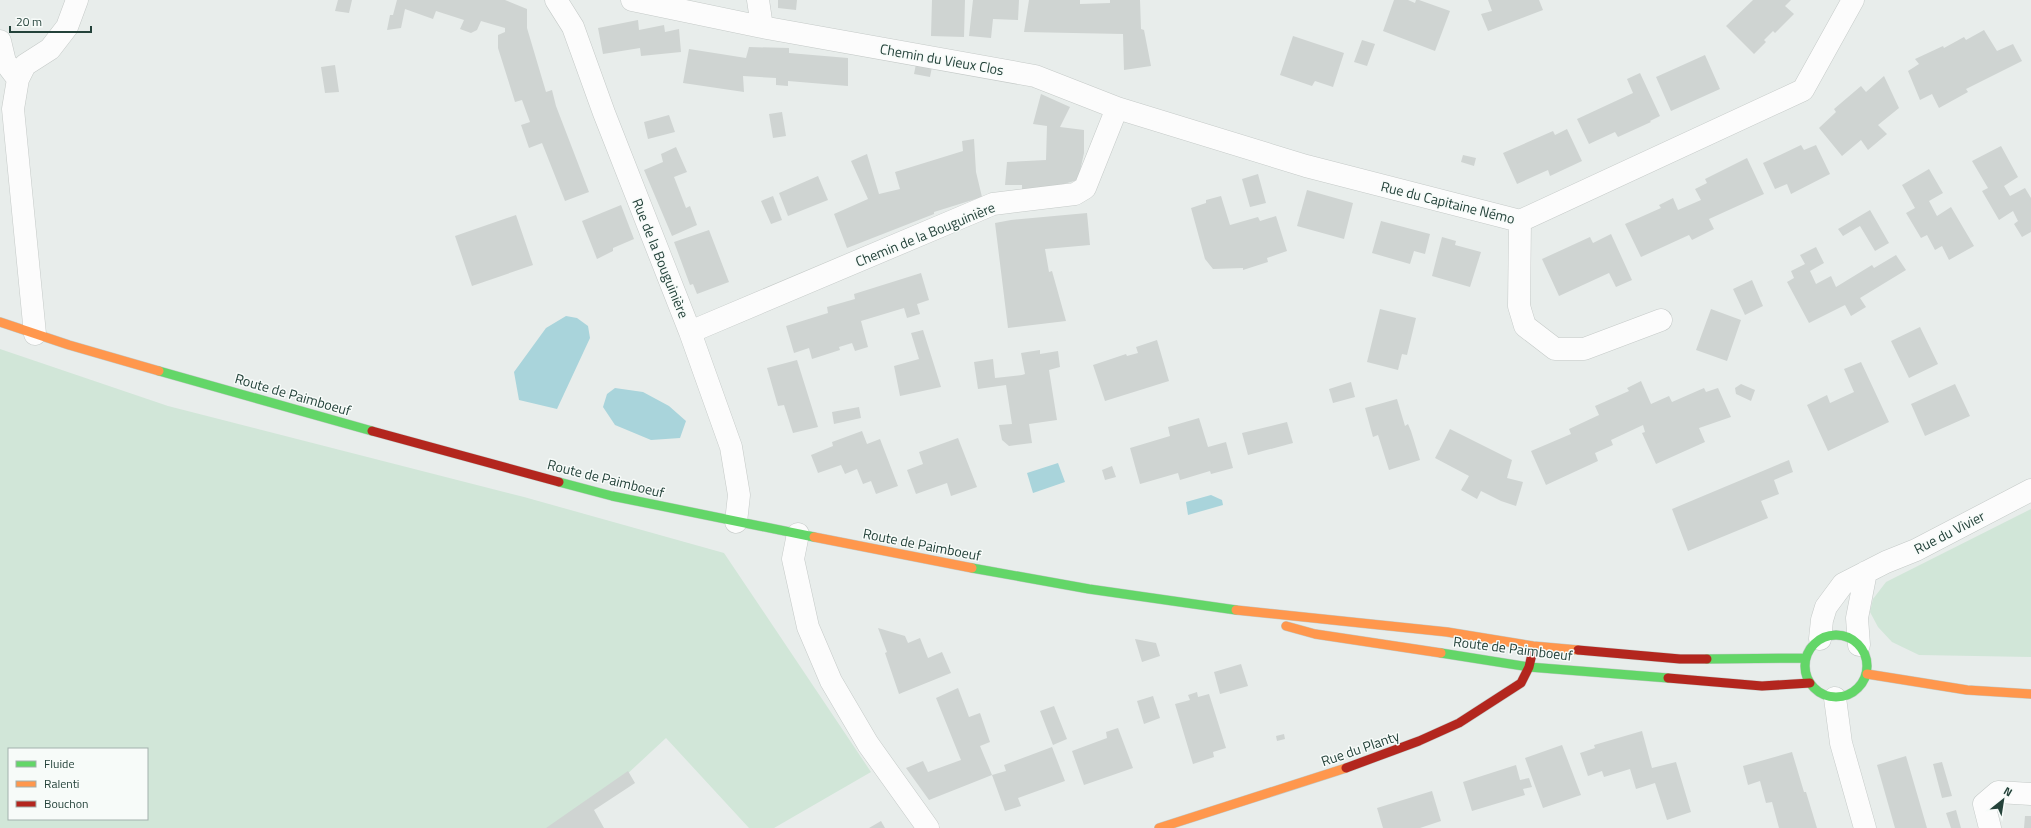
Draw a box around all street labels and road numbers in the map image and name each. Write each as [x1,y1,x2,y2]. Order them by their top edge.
street label: Chemin du Vieux Clos [878,38,1006,80]
street label: Rue du Capitaine Némo [1379,175,1517,229]
street label: Rue de la Bouguinière [627,195,695,321]
street label: Chemin de la Bouguinière [852,196,998,272]
street label: Route de Paimboeuf [232,367,354,421]
street label: Route de Paimboeuf [545,453,667,503]
street label: Rue du Vivier [1910,505,1988,559]
street label: Route de Paimboeuf [861,522,983,566]
street label: Route de Paimboeuf [1452,630,1574,666]
street label: Rue du Planty [1318,725,1402,771]

